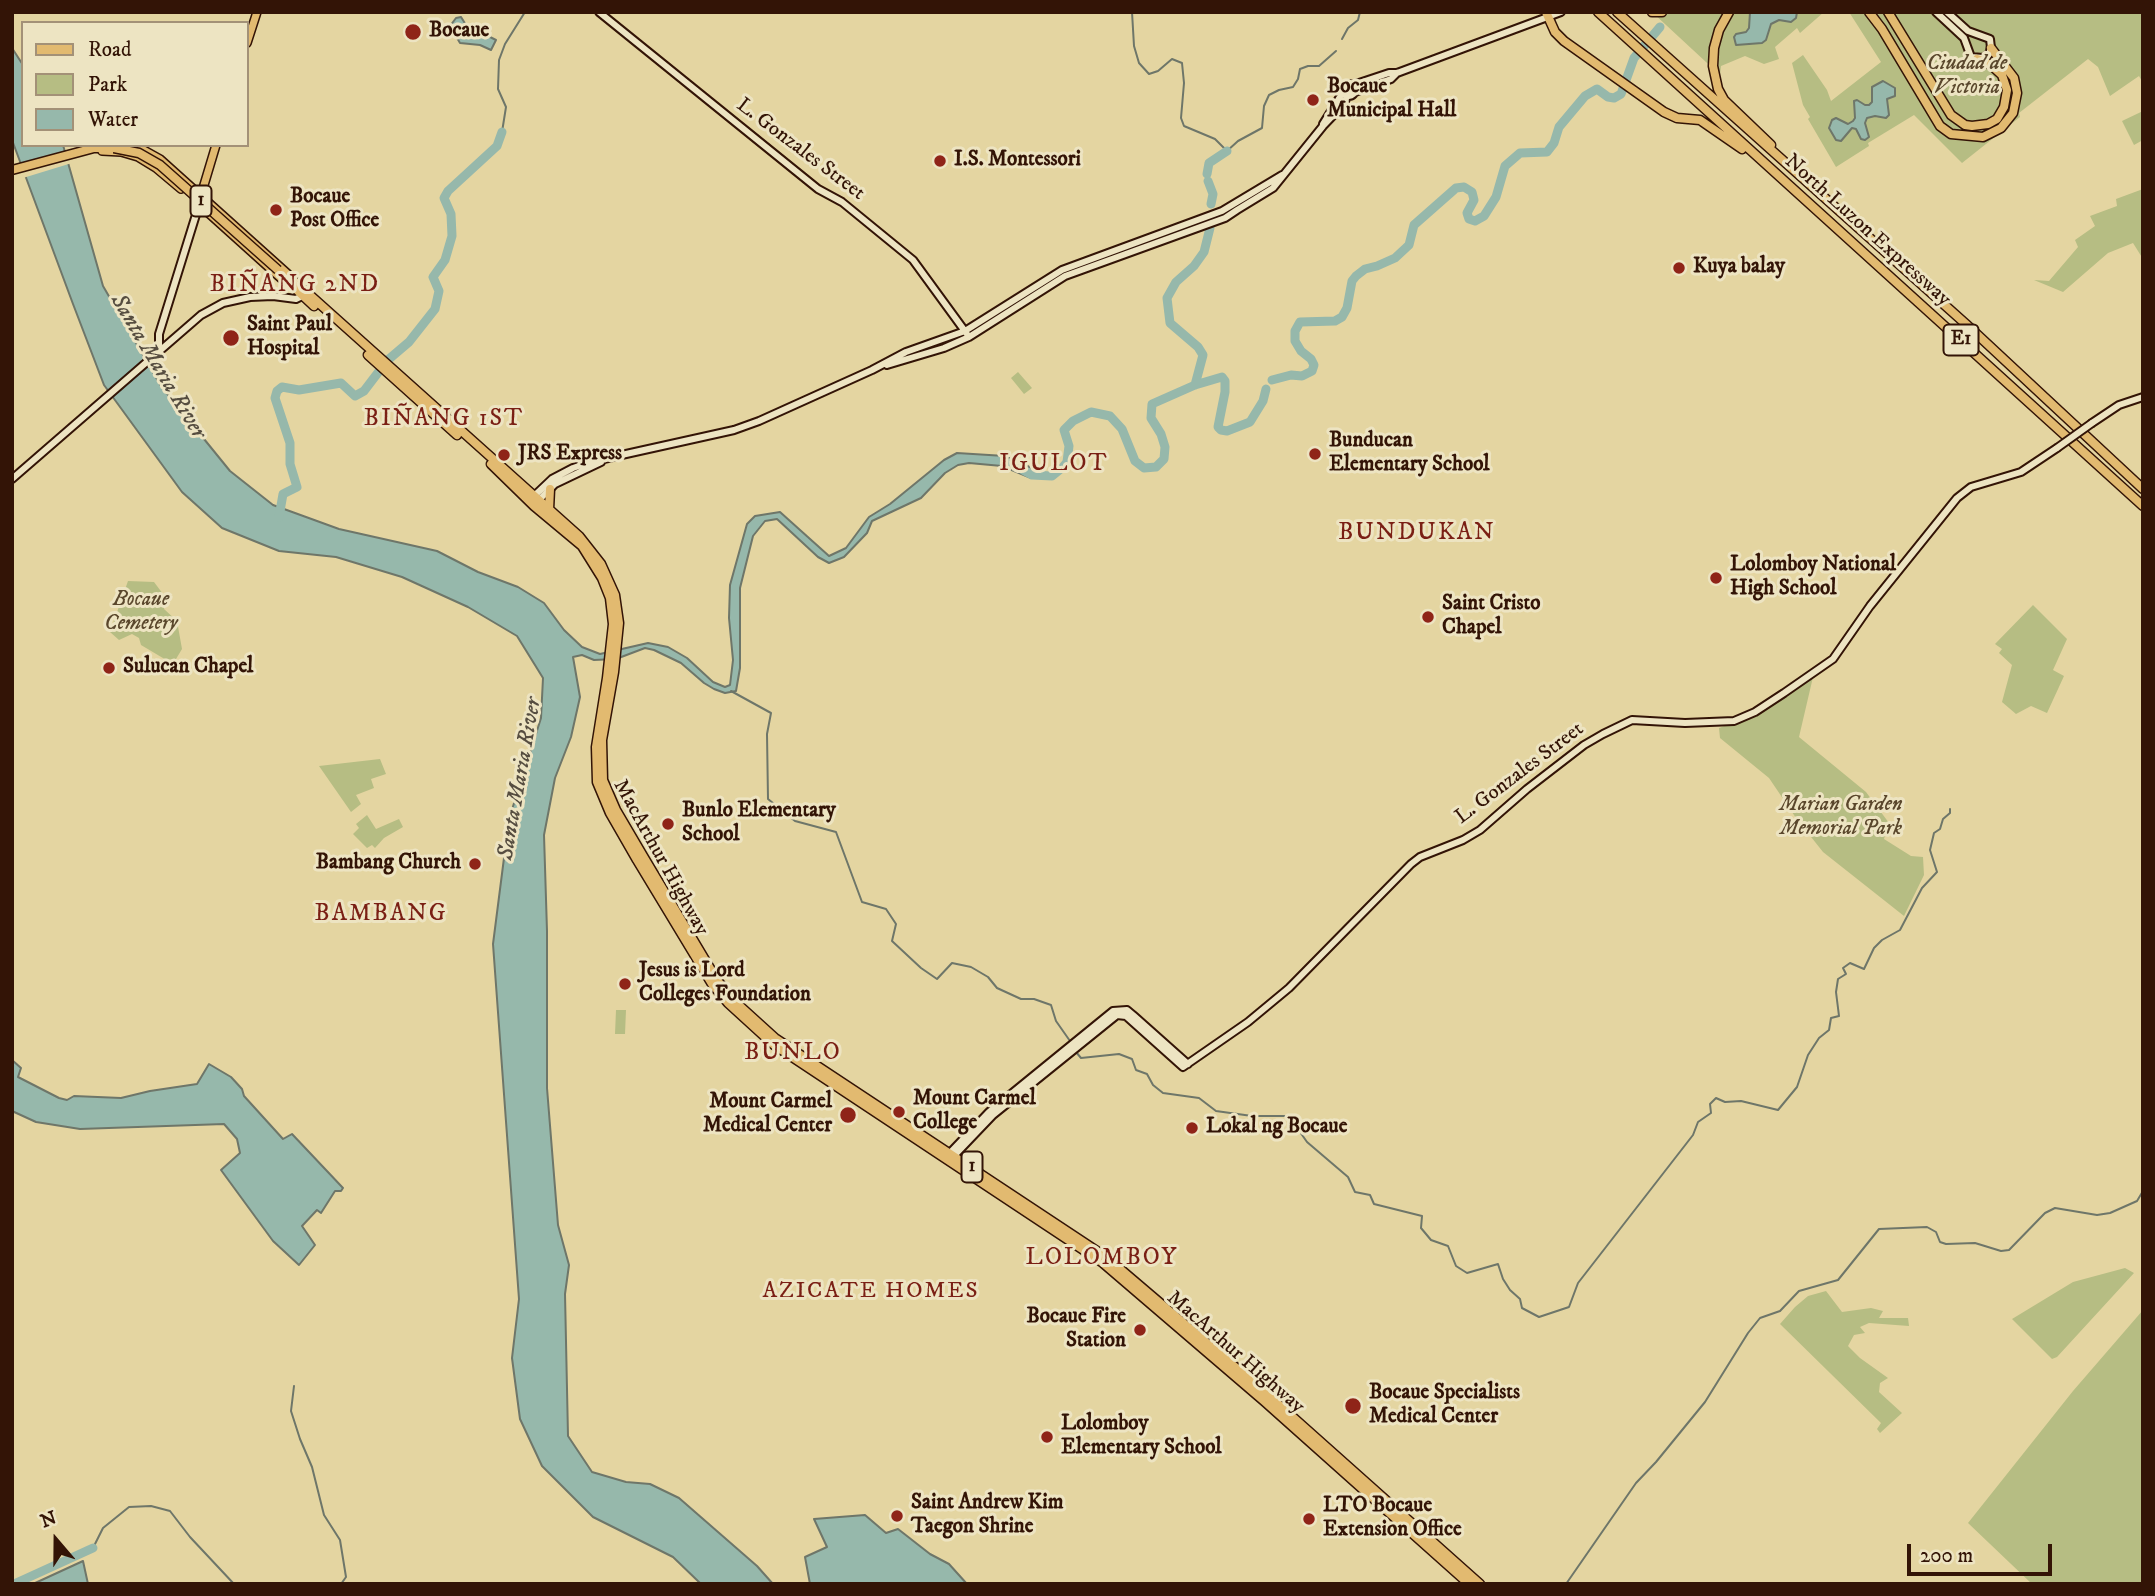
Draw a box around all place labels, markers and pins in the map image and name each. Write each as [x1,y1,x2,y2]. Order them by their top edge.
place label: Bocaue [429,19,489,45]
marker: Bocaue [403,22,423,42]
place label: Bocaue Municipal Hall [1327,75,1456,125]
marker: Bocaue Municipal Hall [1305,92,1321,108]
place label: I.S. Montessori [954,148,1081,174]
marker: I.S. Montessori [932,153,948,169]
place label: Bocaue Post Office [290,185,379,235]
marker: Bocaue Post Office [268,202,284,218]
place label: Kuya balay [1693,255,1785,281]
marker: Kuya balay [1671,260,1687,276]
place label: Saint Paul Hospital [247,313,332,363]
marker: Saint Paul Hospital [221,328,241,348]
place label: Bunducan Elementary School [1329,429,1490,479]
place label: JRS Express [518,442,622,468]
marker: Bunducan Elementary School [1307,446,1323,462]
marker: JRS Express [496,447,512,463]
place label: Lolomboy National High School [1730,553,1896,603]
marker: Lolomboy National High School [1708,570,1724,586]
place label: Saint Cristo Chapel [1442,592,1540,642]
marker: Saint Cristo Chapel [1420,609,1436,625]
place label: Sulucan Chapel [123,655,253,681]
marker: Sulucan Chapel [101,660,117,676]
place label: Bunlo Elementary School [682,799,836,849]
marker: Bunlo Elementary School [660,816,676,832]
place label: Bambang Church [316,851,461,877]
marker: Bambang Church [467,856,483,872]
place label: Jesus is Lord Colleges Foundation [639,959,811,1009]
marker: Jesus is Lord Colleges Foundation [617,976,633,992]
place label: Mount Carmel College [913,1087,1036,1137]
place label: Mount Carmel Medical Center [703,1090,832,1140]
marker: Mount Carmel College [891,1104,907,1120]
marker: Mount Carmel Medical Center [838,1105,858,1125]
place label: Lokal ng Bocaue [1206,1115,1347,1141]
marker: Lokal ng Bocaue [1184,1120,1200,1136]
place label: Bocaue Fire Station [1026,1305,1126,1355]
marker: Bocaue Fire Station [1132,1322,1148,1338]
place label: Bocaue Specialists Medical Center [1369,1381,1520,1431]
marker: Bocaue Specialists Medical Center [1343,1396,1363,1416]
place label: Lolomboy Elementary School [1061,1412,1222,1462]
marker: Lolomboy Elementary School [1039,1429,1055,1445]
place label: Saint Andrew Kim Taegon Shrine [911,1491,1064,1541]
place label: LTO Bocaue Extension Office [1323,1494,1462,1544]
marker: Saint Andrew Kim Taegon Shrine [889,1508,905,1524]
marker: LTO Bocaue Extension Office [1301,1511,1317,1527]

